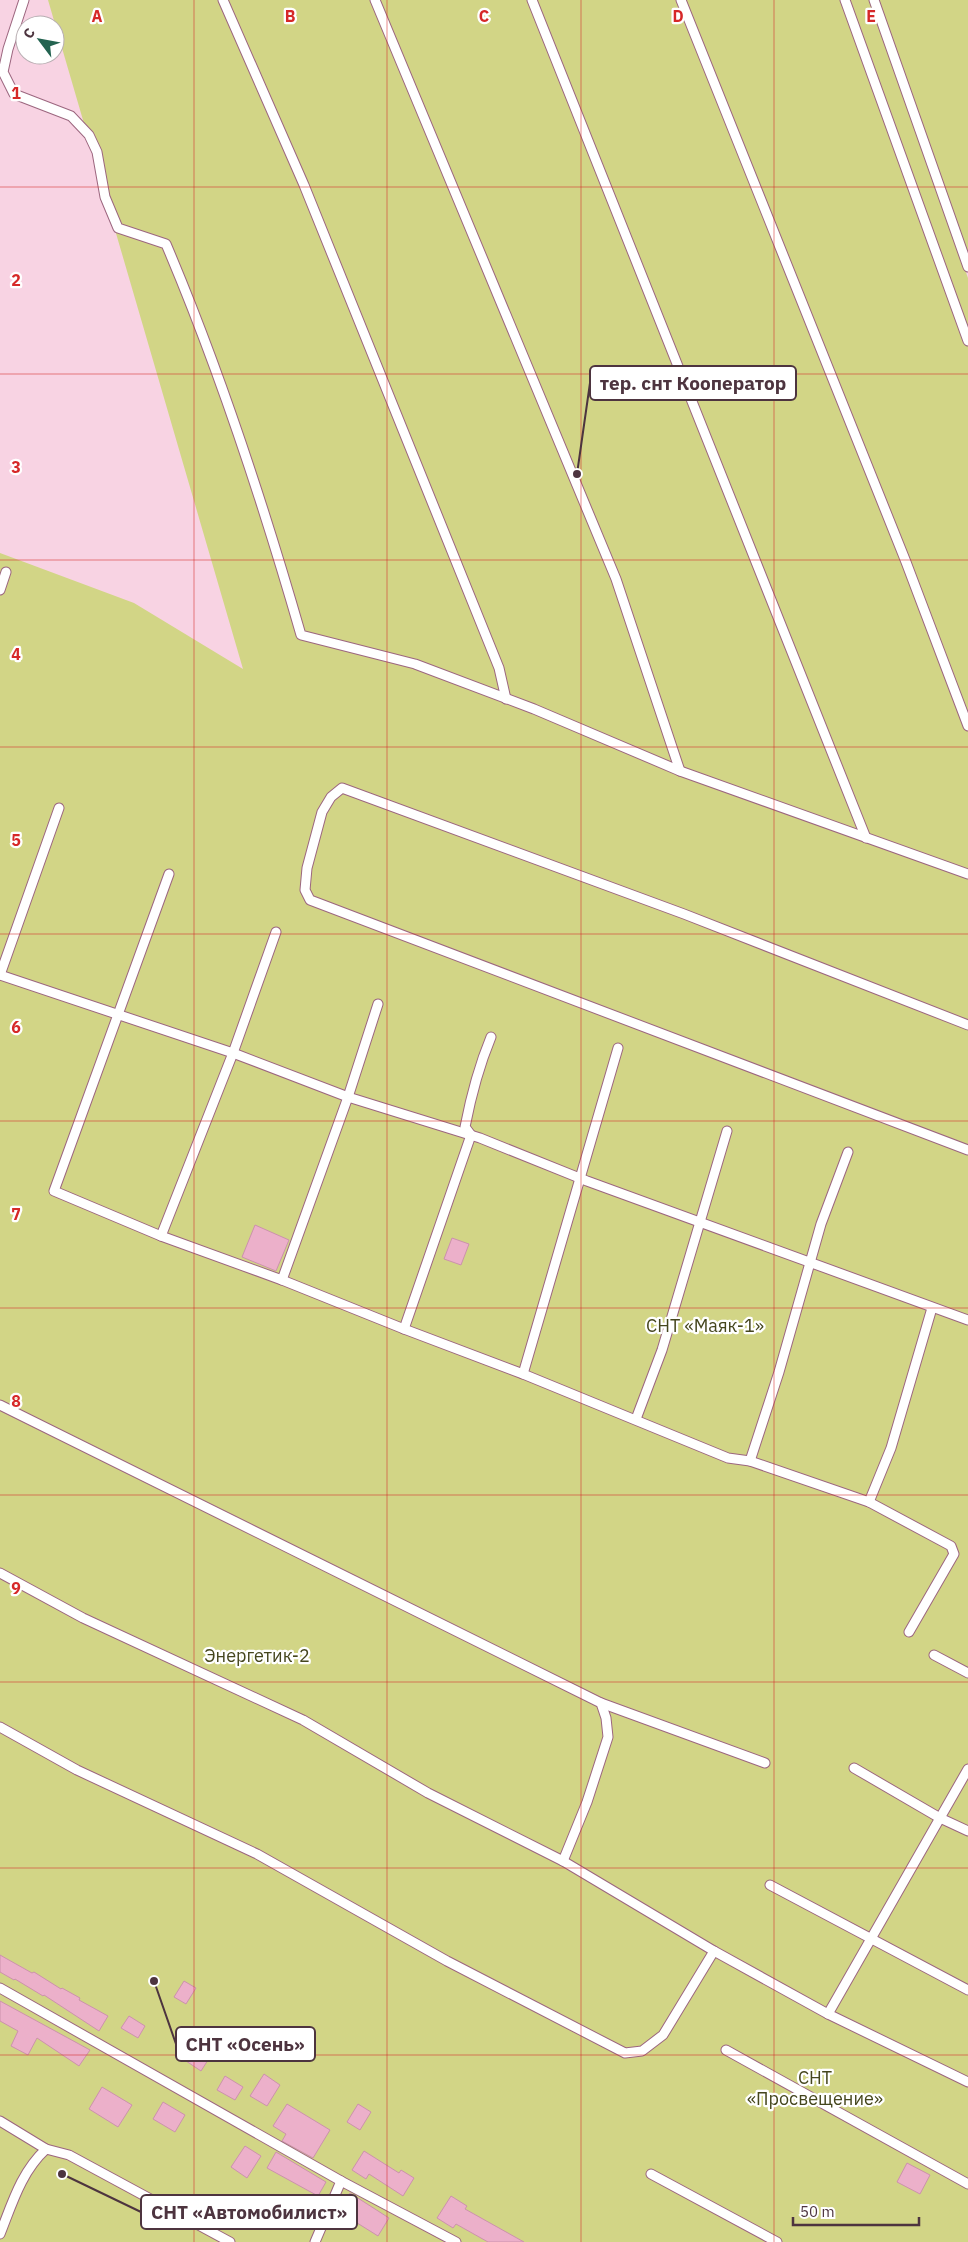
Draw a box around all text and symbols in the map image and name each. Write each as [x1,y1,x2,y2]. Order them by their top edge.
text: A [92,6,103,26]
text: B [285,6,296,26]
text: C [479,6,489,26]
text: D [672,6,684,26]
text: E [866,6,876,26]
north arrow [15,15,65,65]
text: С [19,24,39,42]
text: 1 [11,83,21,103]
text: 2 [11,270,21,290]
callout: тер. снт Кооператор [590,366,796,400]
text: тер. снт Кооператор [600,371,786,395]
text: 3 [11,457,21,477]
text: 4 [11,644,21,664]
text: 5 [11,830,21,850]
text: 6 [11,1017,21,1037]
text: 7 [11,1204,21,1224]
park label: СНТ «Маяк-1» [646,1314,764,1337]
text: 8 [11,1391,21,1411]
text: 9 [11,1578,21,1598]
park label: Энергетик-2 [204,1644,310,1667]
callout: СНТ «Осень» [176,2027,315,2061]
text: СНТ «Осень» [185,2032,305,2056]
park label: СНТ «Просвещение» [747,2066,883,2110]
scale bar [793,2194,919,2226]
callout: СНТ «Автомобилист» [141,2195,357,2229]
text: СНТ «Автомобилист» [151,2200,347,2224]
text: 50 m [800,2202,835,2221]

